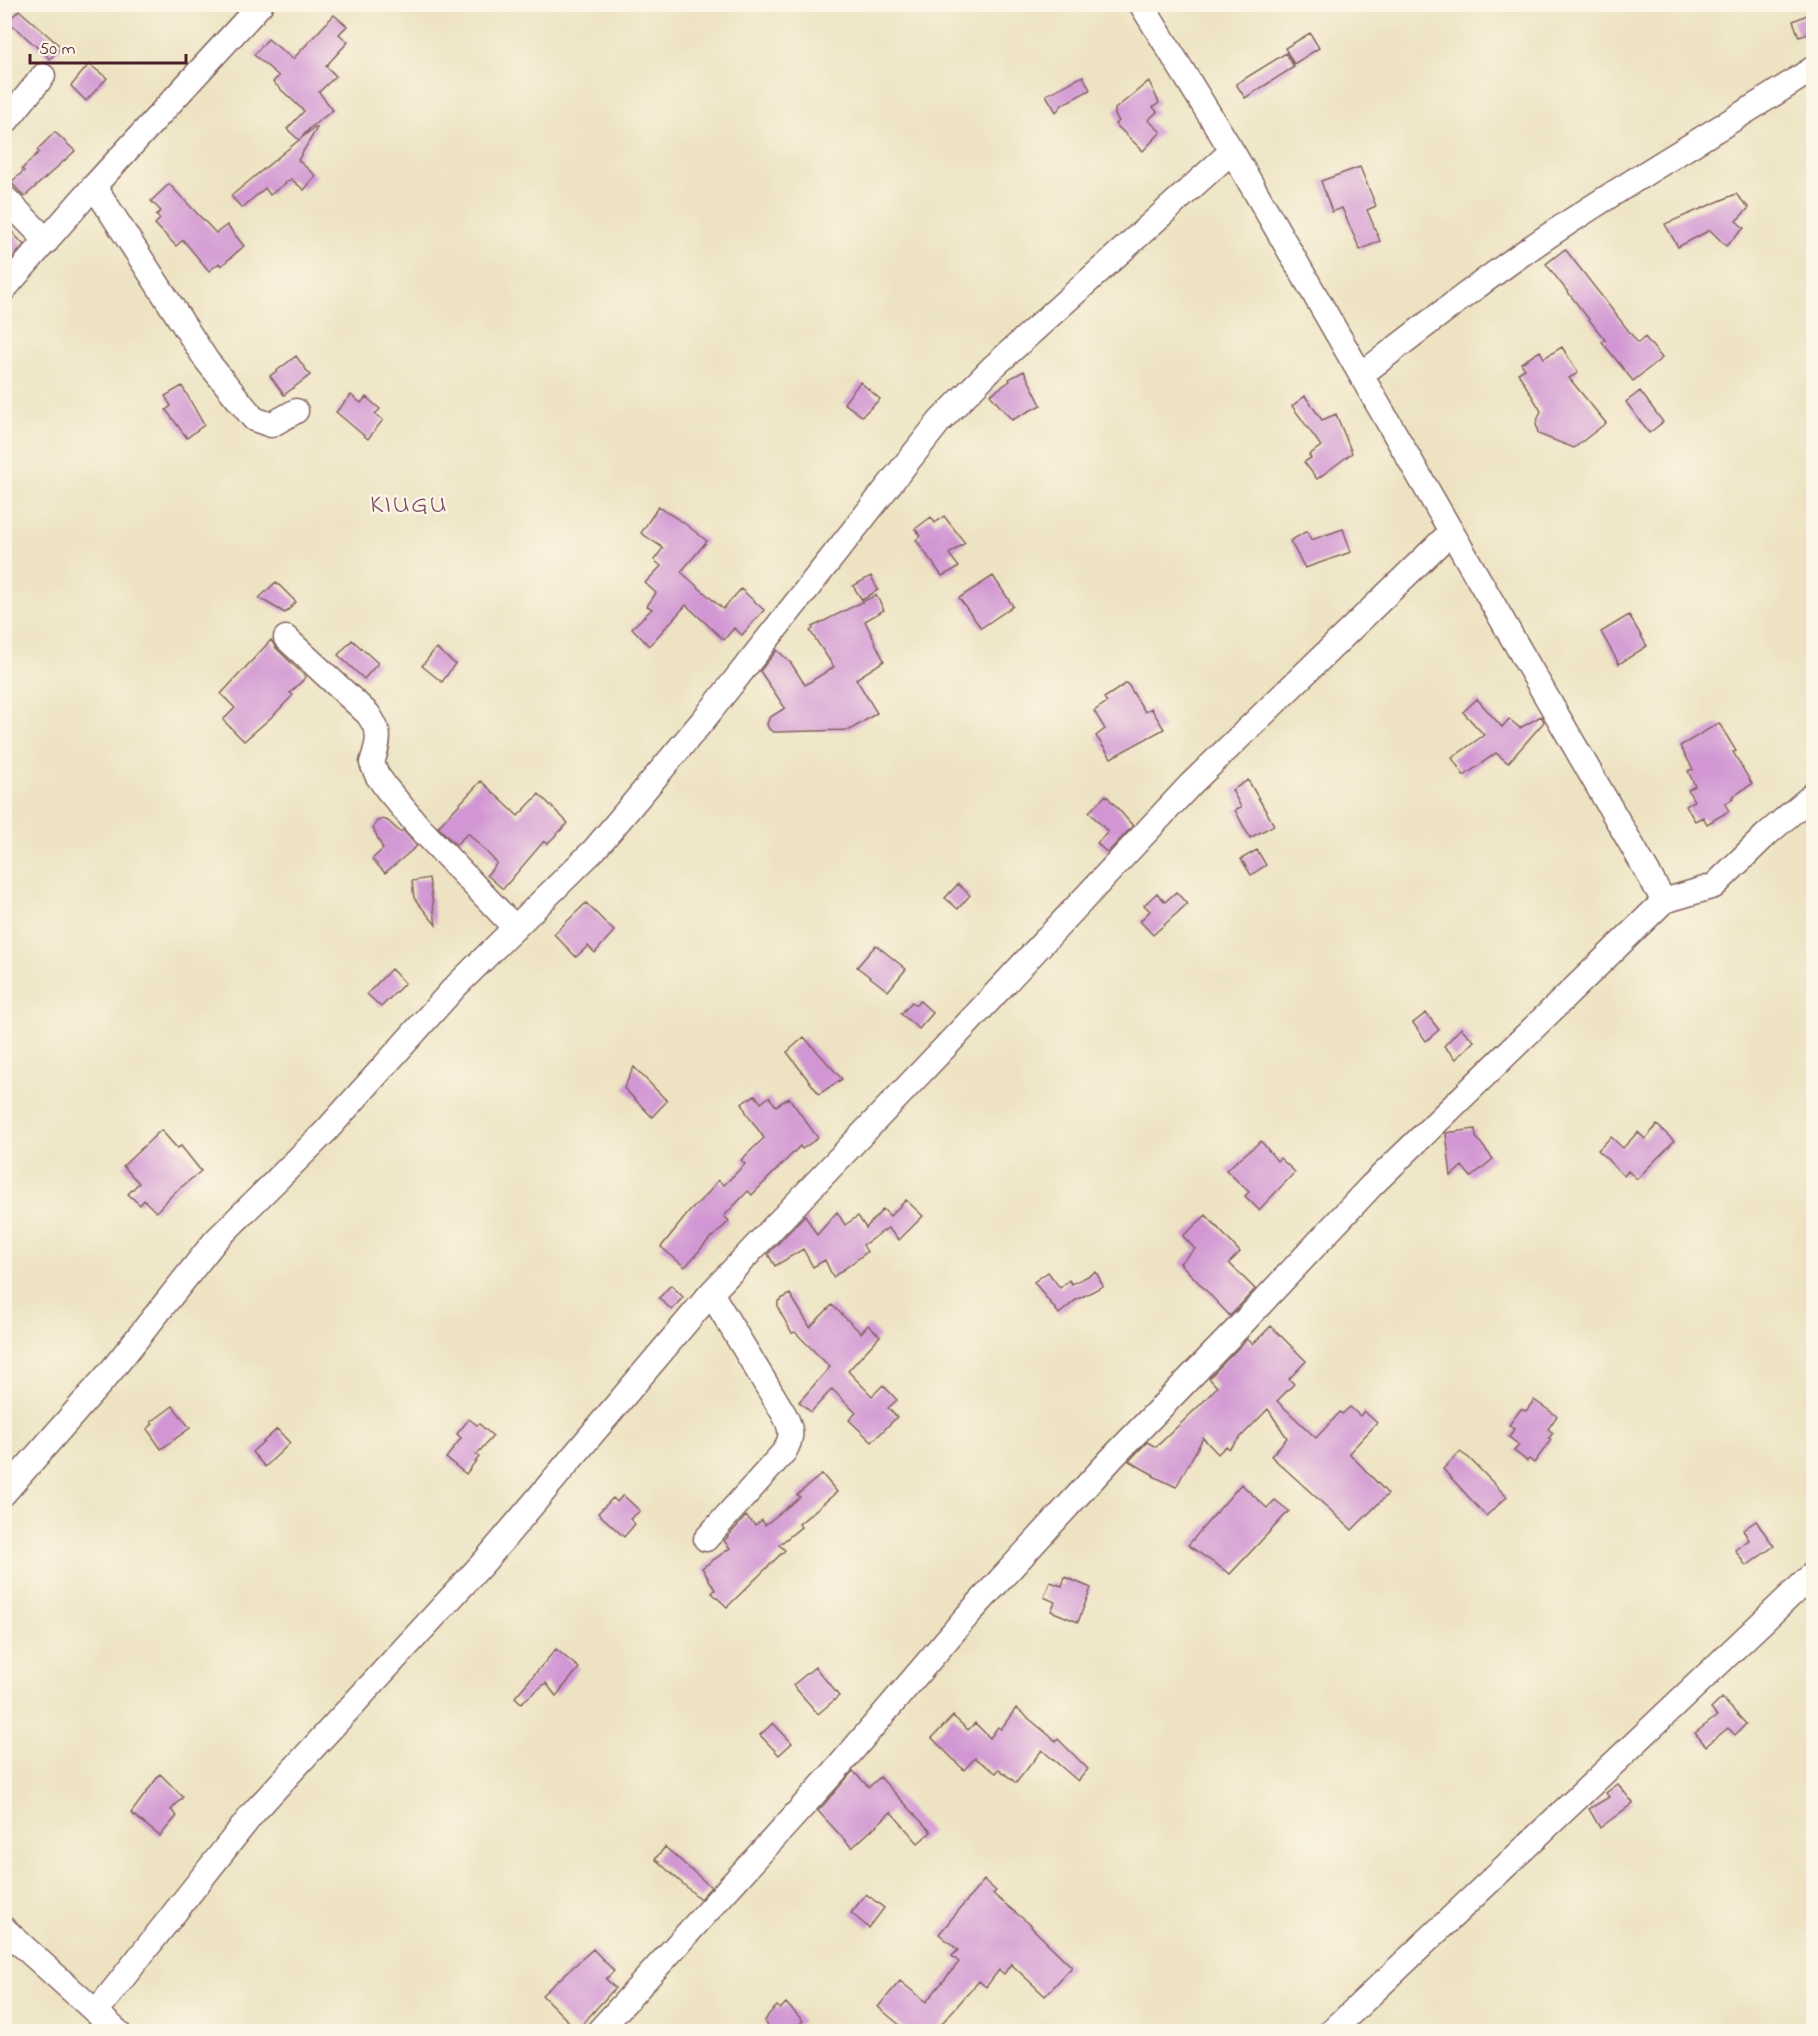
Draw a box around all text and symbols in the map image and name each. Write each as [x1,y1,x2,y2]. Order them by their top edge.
scale bar [30,27,186,65]
text: 50 m [39,37,76,63]
district label: KIUGU [370,486,448,525]

